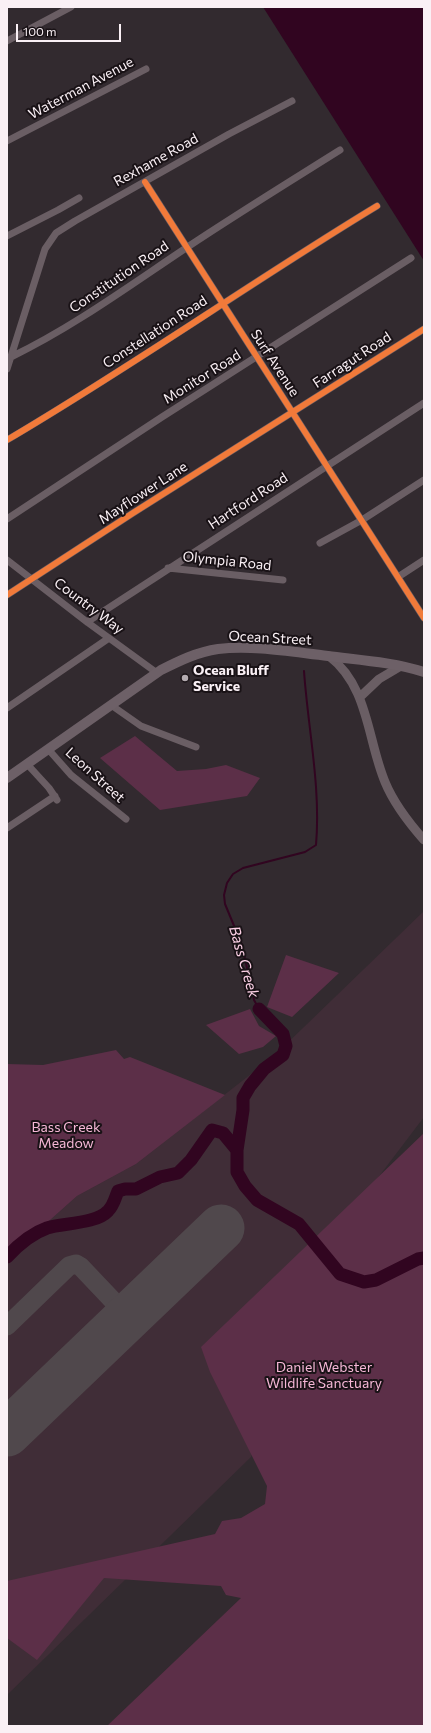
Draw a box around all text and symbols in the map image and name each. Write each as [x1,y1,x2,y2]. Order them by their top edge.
scale bar [18,16,123,42]
text: 100 m [23,24,57,38]
street label: Waterman Avenue [26,53,136,123]
street label: Rexhame Road [111,130,201,190]
street label: Constitution Road [66,238,172,316]
street label: Constellation Road [100,292,210,372]
street label: Surf Avenue [247,326,303,400]
street label: Farragut Road [310,328,394,392]
street label: Monitor Road [160,346,244,408]
street label: Mayflower Lane [96,458,190,528]
street label: Hartford Road [205,469,291,533]
street label: Olympia Road [182,548,272,574]
street label: Country Way [51,574,127,638]
street label: Ocean Street [228,627,312,649]
place label: Ocean Bluff Service [193,662,269,694]
marker: Ocean Bluff Service [180,673,190,683]
street label: Leon Street [62,744,128,806]
water label: Bass Creek [225,924,263,1000]
park label: Bass Creek Meadow [31,1119,101,1152]
park label: Daniel Webster Wildlife Sanctuary [266,1359,382,1392]

